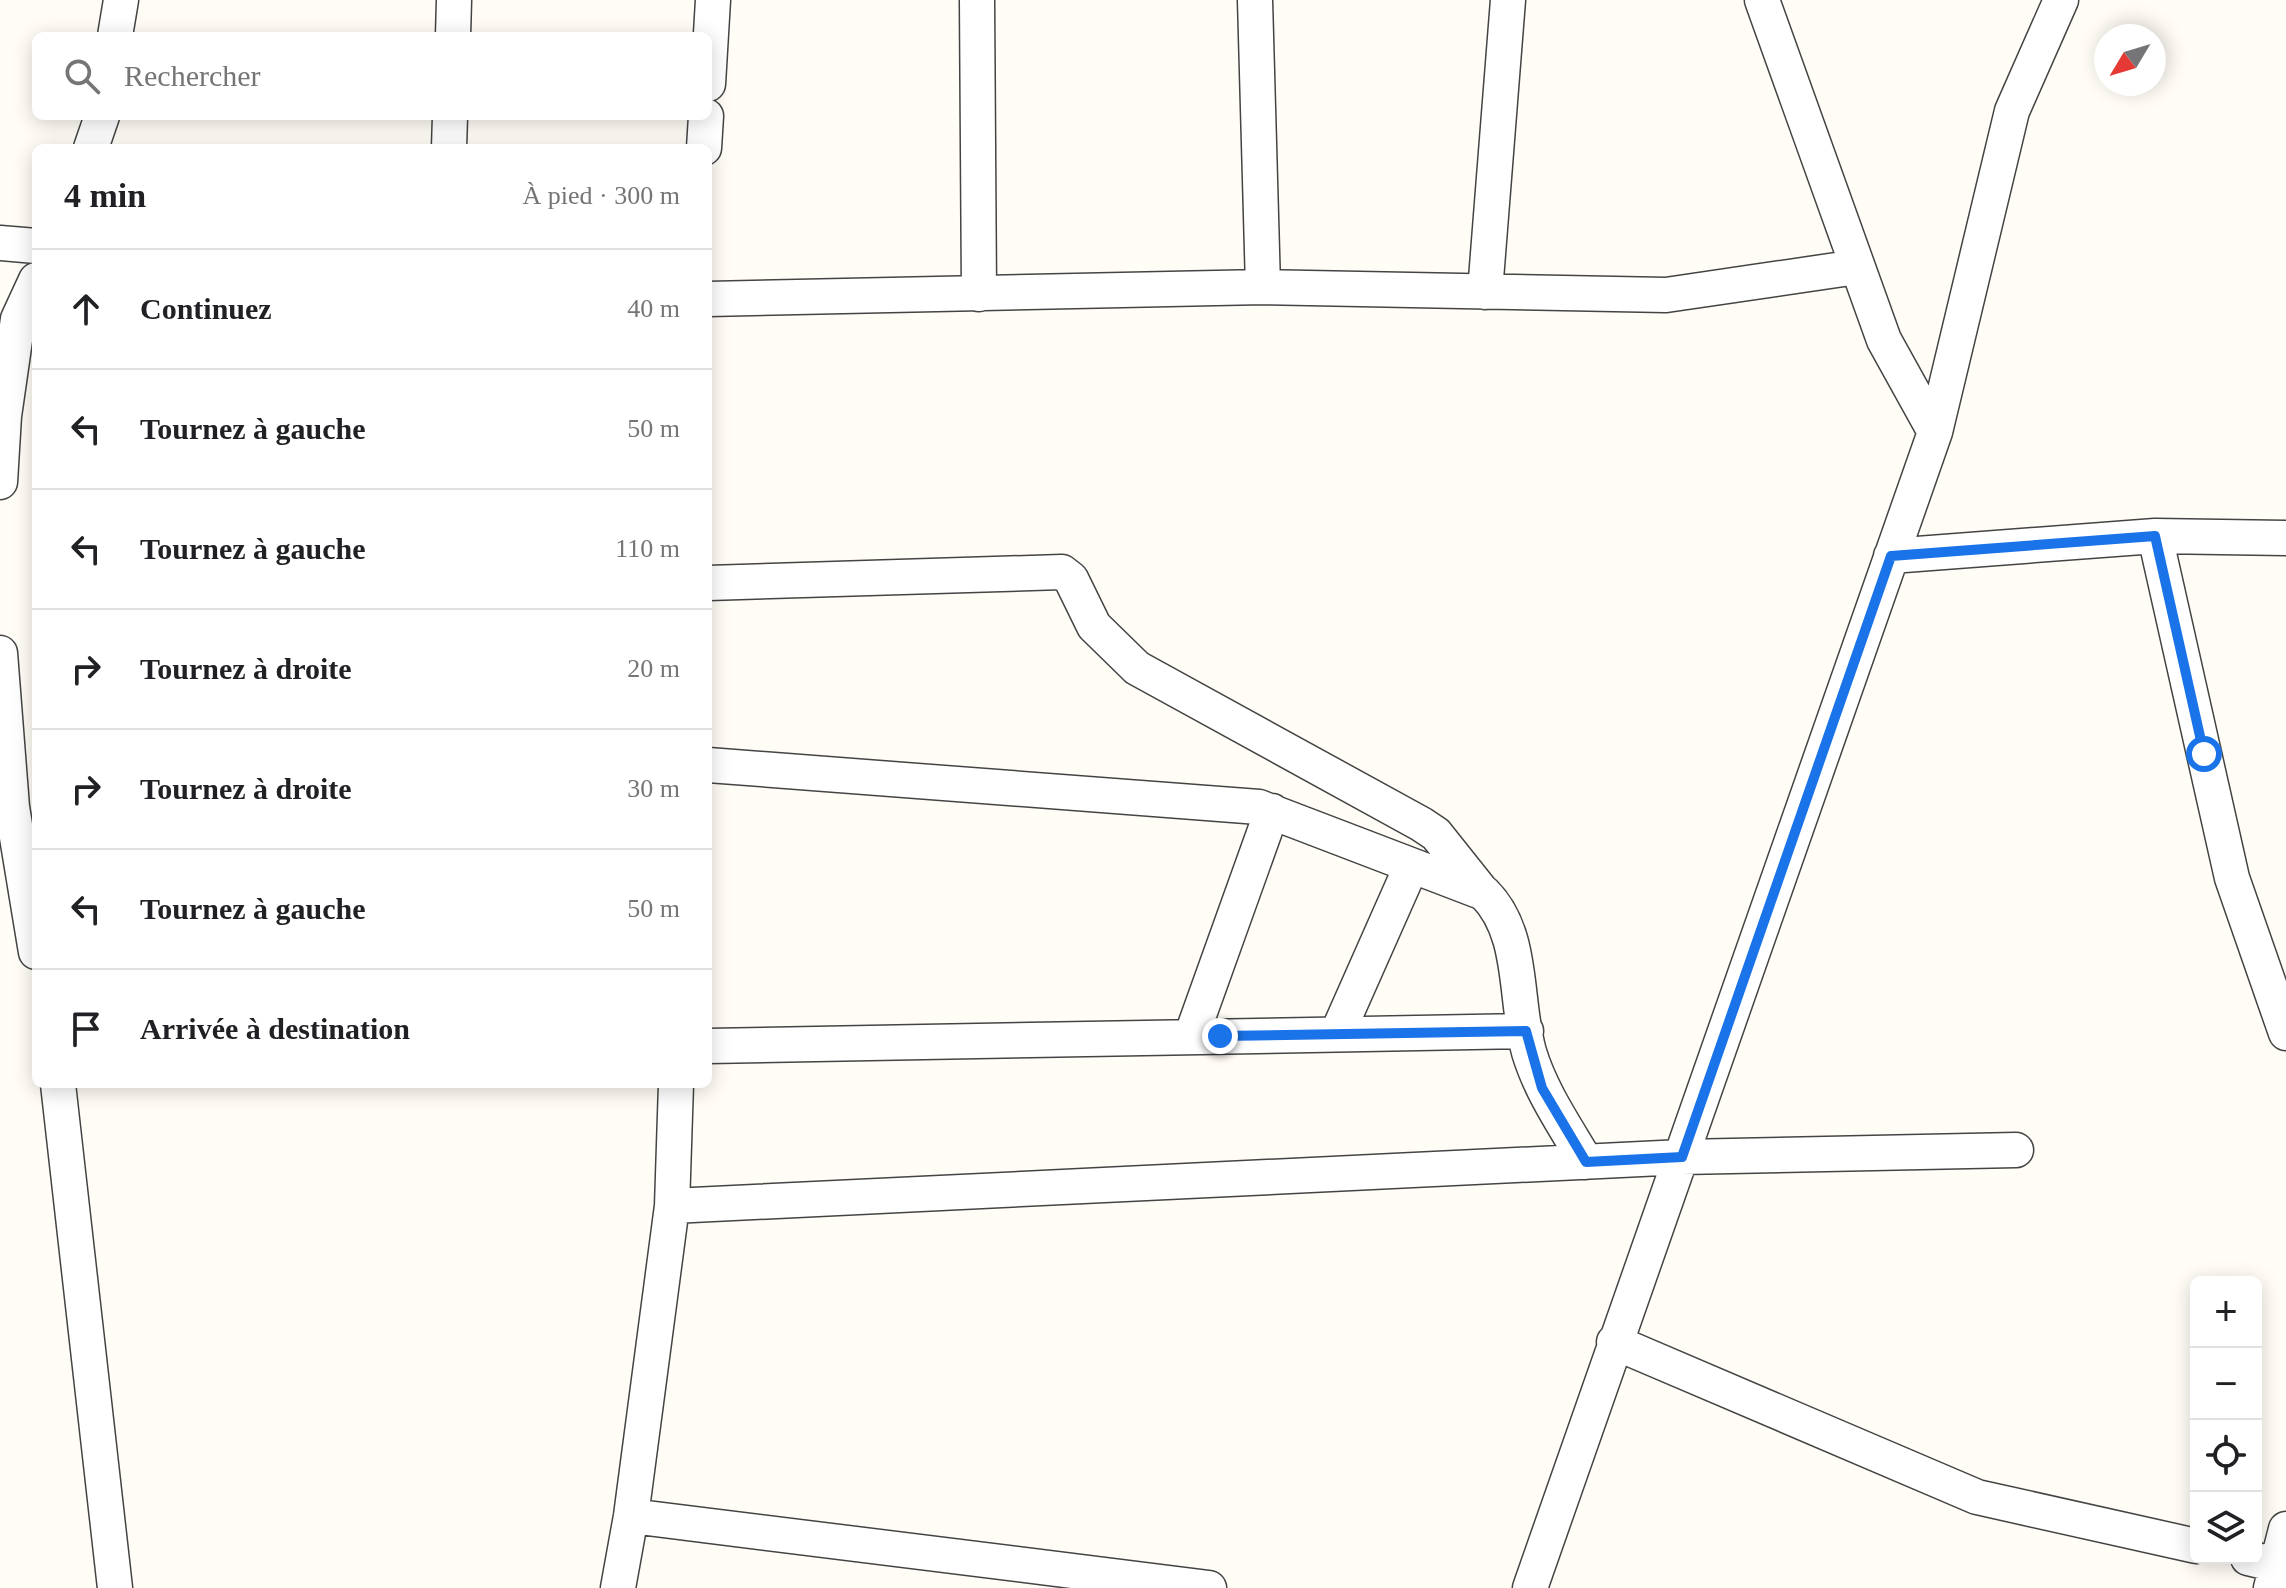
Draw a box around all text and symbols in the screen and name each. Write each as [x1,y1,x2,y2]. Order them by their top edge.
north arrow [2094,24,2166,96]
search box [32,32,712,120]
icon: search [60,54,104,98]
text: Rechercher [124,59,261,92]
text: 4 min [64,177,146,214]
text: À pied · 300 m [523,181,680,210]
icon: ahead [64,287,108,331]
text: Continuez [140,292,272,325]
text: 40 m [627,294,680,323]
icon: left [64,407,108,451]
text: Tournez à gauche [140,412,366,445]
text: 50 m [627,414,680,443]
icon: left [64,527,108,571]
text: Tournez à gauche [140,532,366,565]
text: 110 m [615,534,680,563]
icon: right [64,647,108,691]
text: Tournez à droite [140,652,352,685]
text: 20 m [627,654,680,683]
route start [2186,736,2222,772]
icon: right [64,767,108,811]
text: Tournez à droite [140,772,352,805]
text: 30 m [627,774,680,803]
icon: left [64,887,108,931]
text: Tournez à gauche [140,892,366,925]
text: 50 m [627,894,680,923]
icon: arrive [64,1007,108,1051]
text: Arrivée à destination [140,1012,410,1045]
route end [1202,1018,1238,1054]
map controls [2190,1276,2262,1564]
button: + [2190,1276,2262,1348]
button: − [2190,1348,2262,1420]
button: locate [2190,1420,2262,1492]
button: layers [2190,1492,2262,1564]

